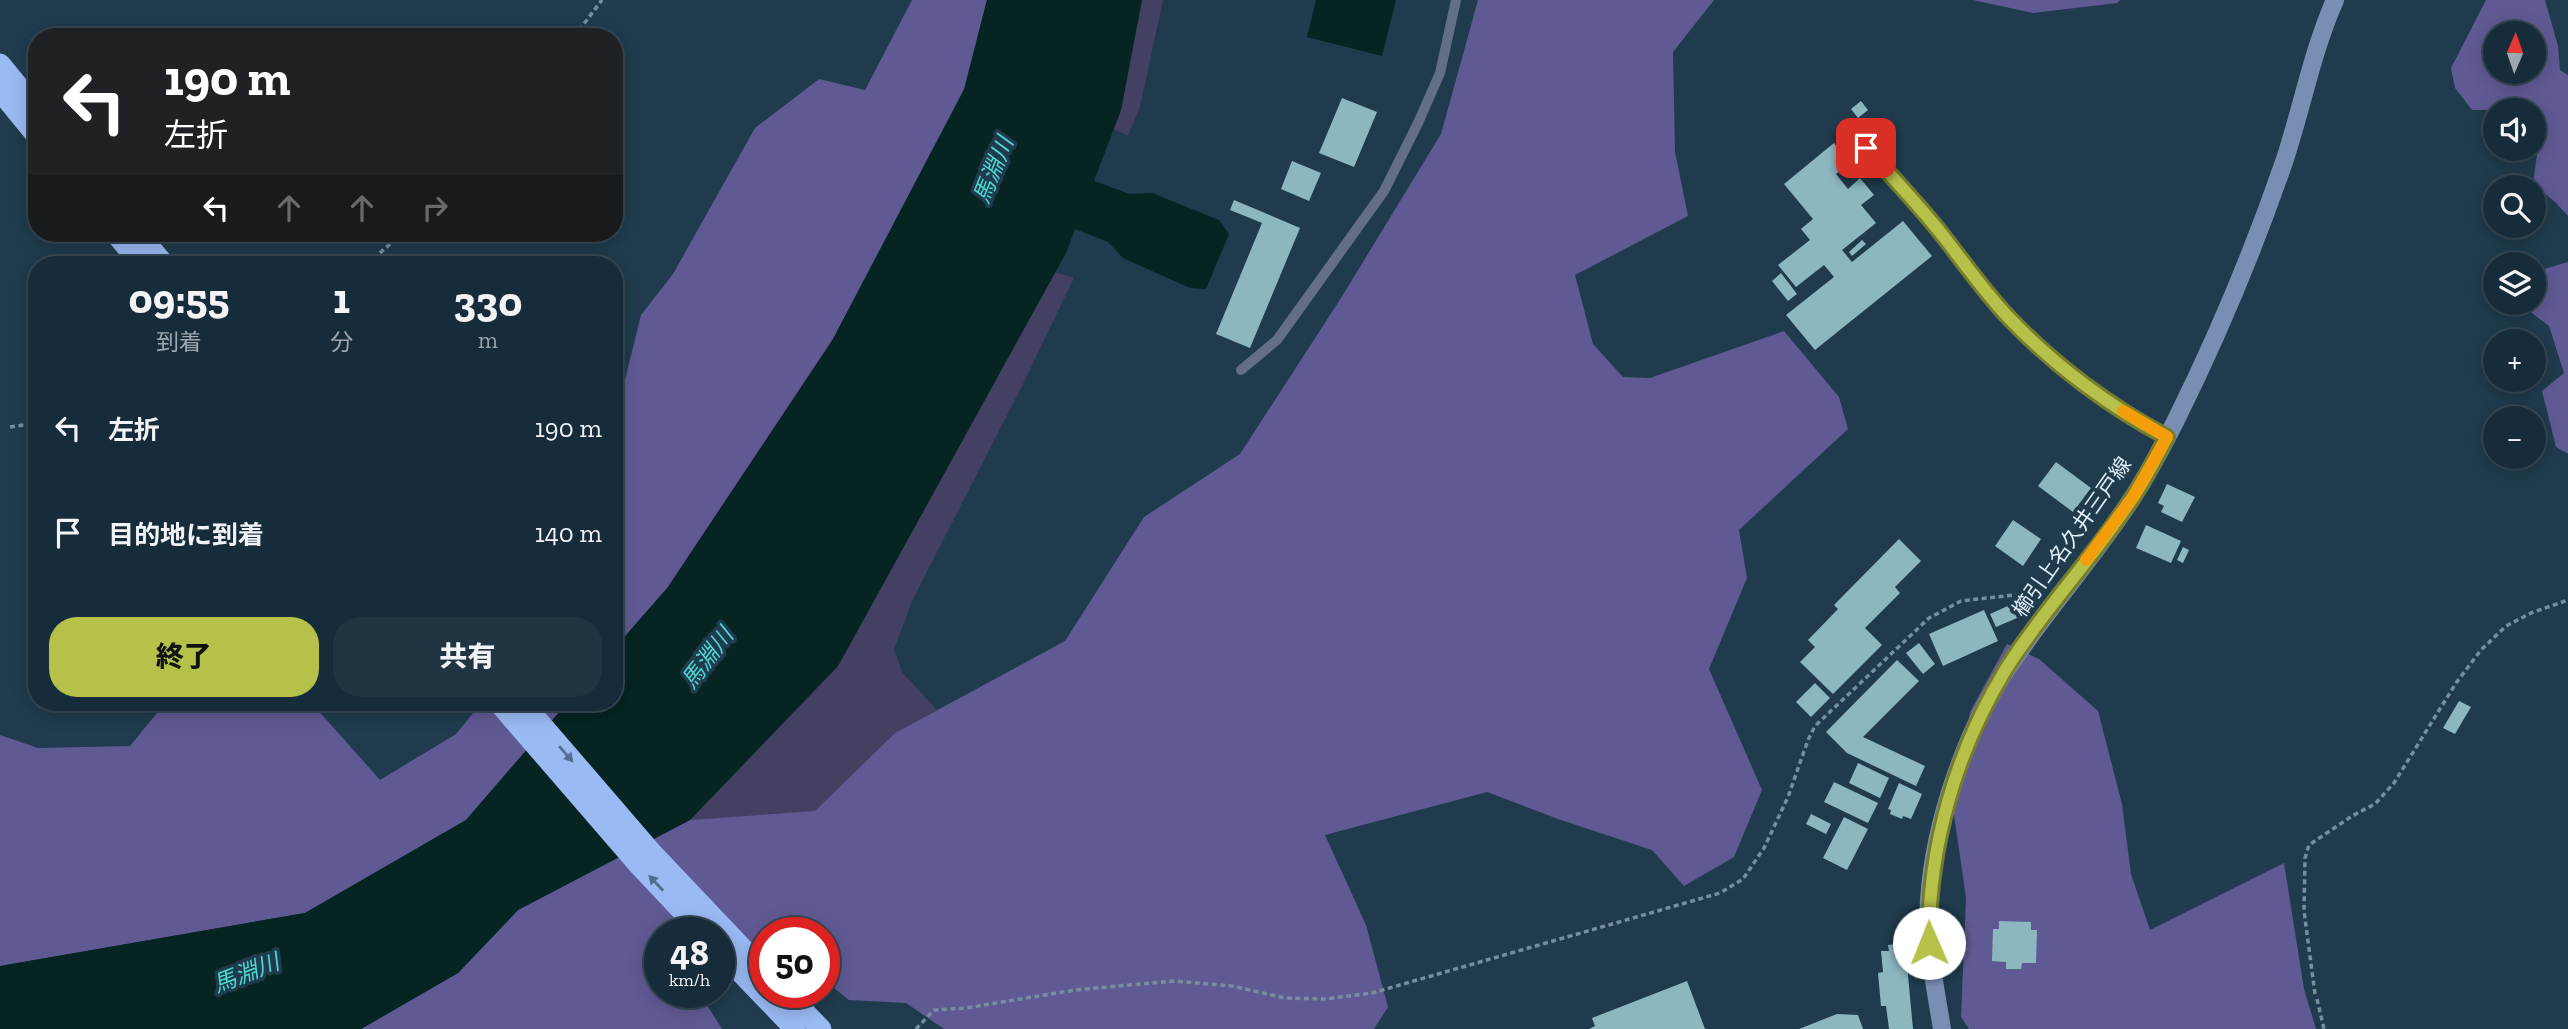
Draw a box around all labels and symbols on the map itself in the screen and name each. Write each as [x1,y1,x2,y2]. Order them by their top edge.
north arrow [2483,21,2546,84]
pin [1836,118,1896,178]
water label: 馬淵川 [967,130,1020,207]
street label: 櫛引上名久井三戸線 [2007,452,2136,621]
water label: 馬淵川 [675,620,741,694]
one-way arrow [558,745,573,762]
one-way arrow [648,874,664,892]
position arrow [1892,906,1966,980]
speed limit sign: 50 [749,917,840,1008]
water label: 馬淵川 [209,946,286,998]

